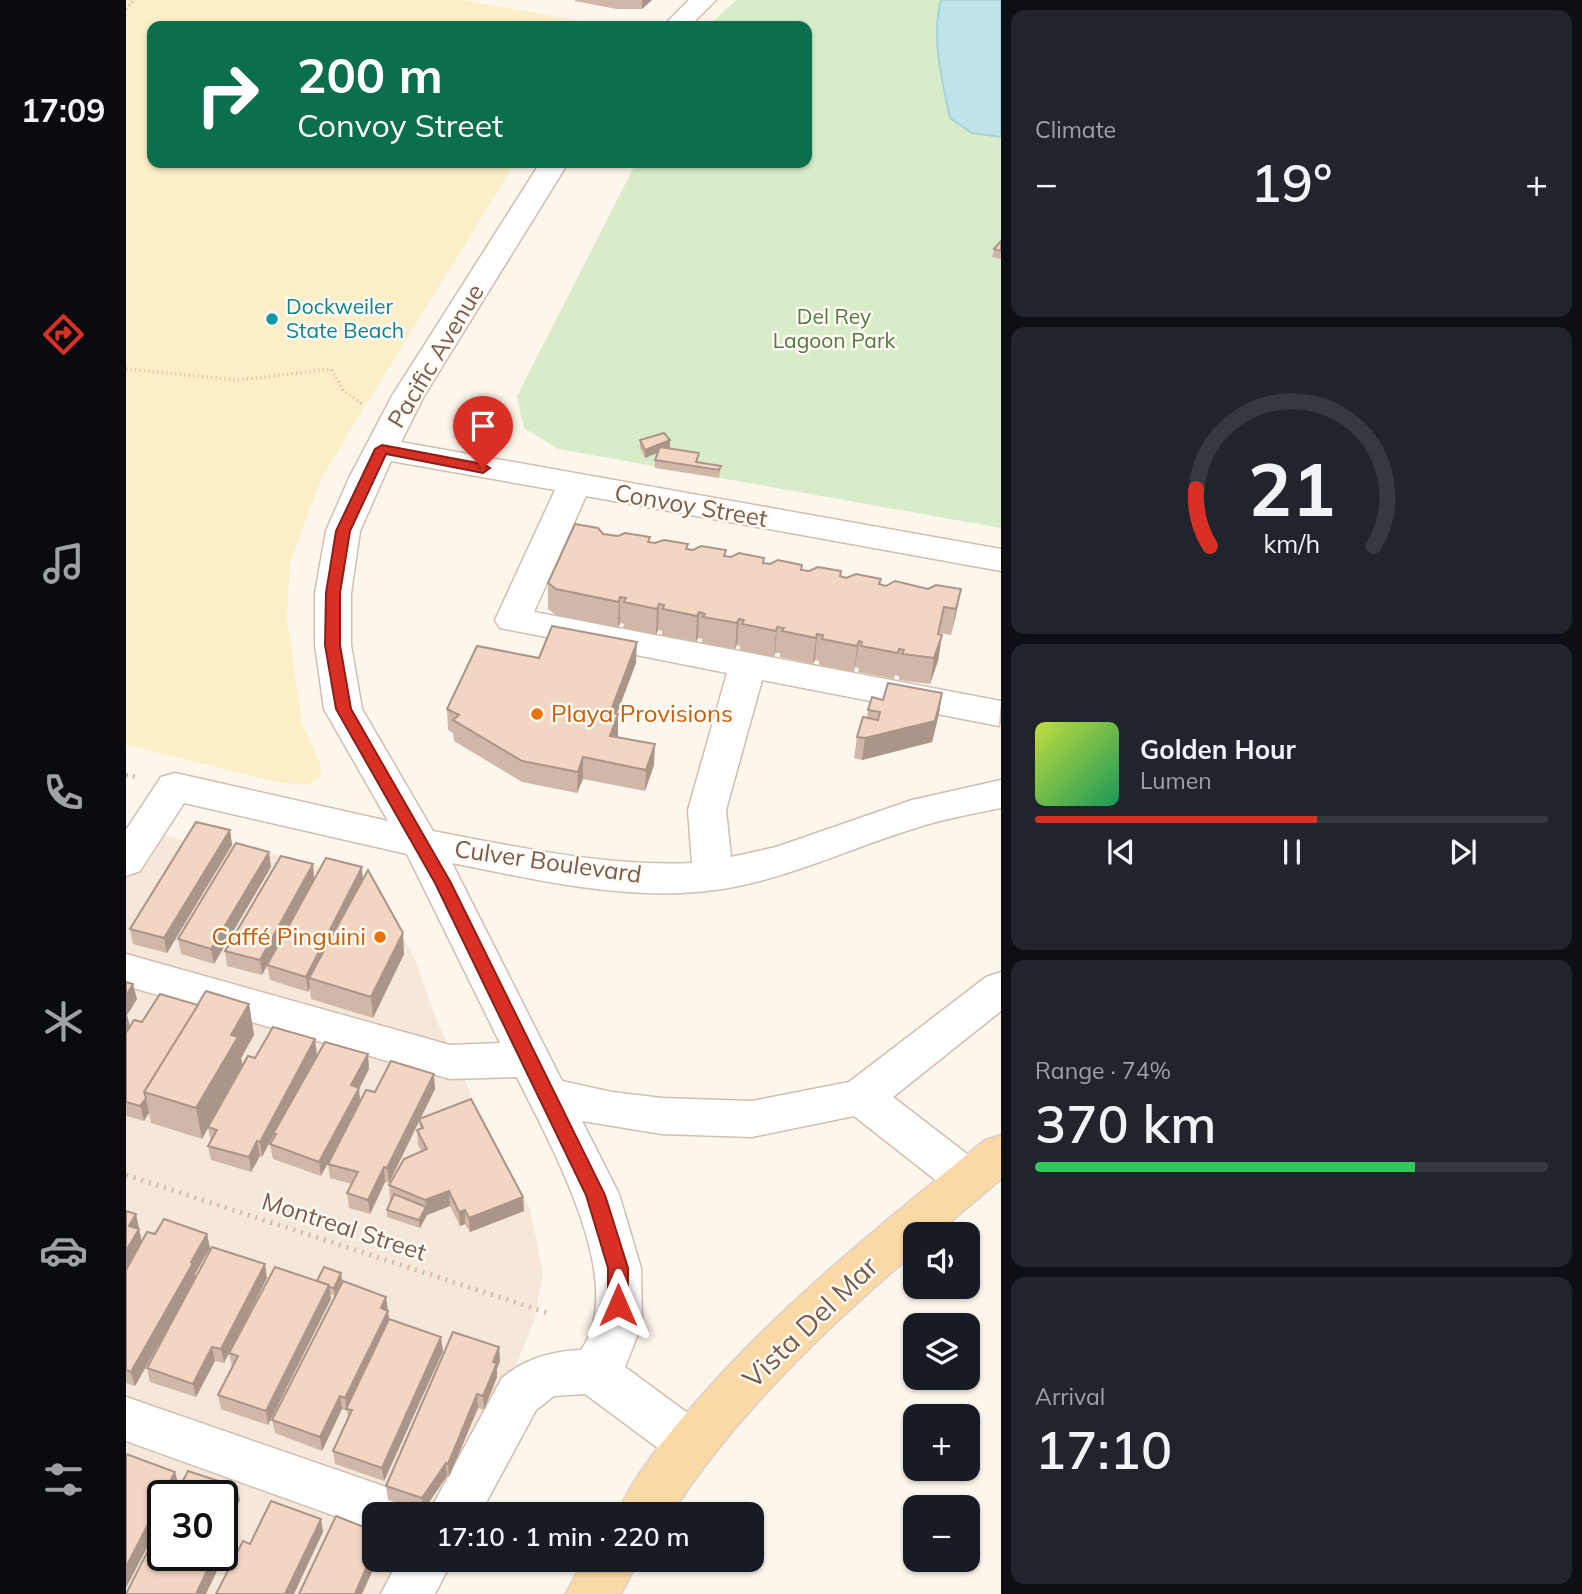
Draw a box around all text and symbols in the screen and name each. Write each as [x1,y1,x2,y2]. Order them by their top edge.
text: 200 m [297,44,443,105]
icon: right [182,49,273,140]
text: 17:09 [21,90,105,130]
text: Convoy Street [297,105,503,145]
text: Climate [1035,115,1116,144]
text: 19° [1251,150,1332,215]
text: − [1035,159,1058,207]
text: + [1525,159,1548,207]
street label: Pacific Avenue [380,278,490,433]
place label: Dockweiler State Beach [286,293,404,343]
park label: Del Rey Lagoon Park [773,303,896,353]
icon: directions [39,310,88,359]
marker: Dockweiler State Beach [264,311,280,327]
pin [453,396,513,468]
icon: arrive [464,407,502,445]
text: 21 [1248,444,1335,535]
street label: Convoy Street [612,477,770,533]
text: km/h [1263,528,1320,559]
icon: music [39,539,88,588]
place label: Playa Provisions [551,698,733,728]
marker: Playa Provisions [529,706,545,722]
text: Golden Hour [1140,733,1296,766]
text: Lumen [1140,766,1212,795]
icon: phone [39,768,88,817]
street label: Culver Boulevard [453,833,644,889]
icon: previous [1102,833,1140,871]
icon: pause [1273,833,1311,871]
icon: next [1444,833,1482,871]
place label: Caffé Pinguini [212,921,366,951]
marker: Caffé Pinguini [372,929,388,945]
icon: climate [39,997,88,1046]
text: Range · 74% [1035,1056,1171,1085]
text: 370 km [1035,1091,1216,1156]
street label: Montreal Street [258,1185,430,1267]
map controls [903,1222,980,1572]
button: sound [903,1222,980,1299]
icon: car [39,1226,88,1275]
street label: Vista Del Mar [735,1248,885,1395]
position arrow [581,1268,655,1342]
button: layers [903,1313,980,1390]
text: Arrival [1035,1382,1105,1411]
button: + [903,1404,980,1481]
text: 17:10 [1035,1417,1172,1482]
icon: filters [39,1455,88,1504]
speed limit sign: 30 [147,1480,238,1571]
button: − [903,1495,980,1572]
text: 17:10 · 1 min · 220 m [436,1520,690,1553]

